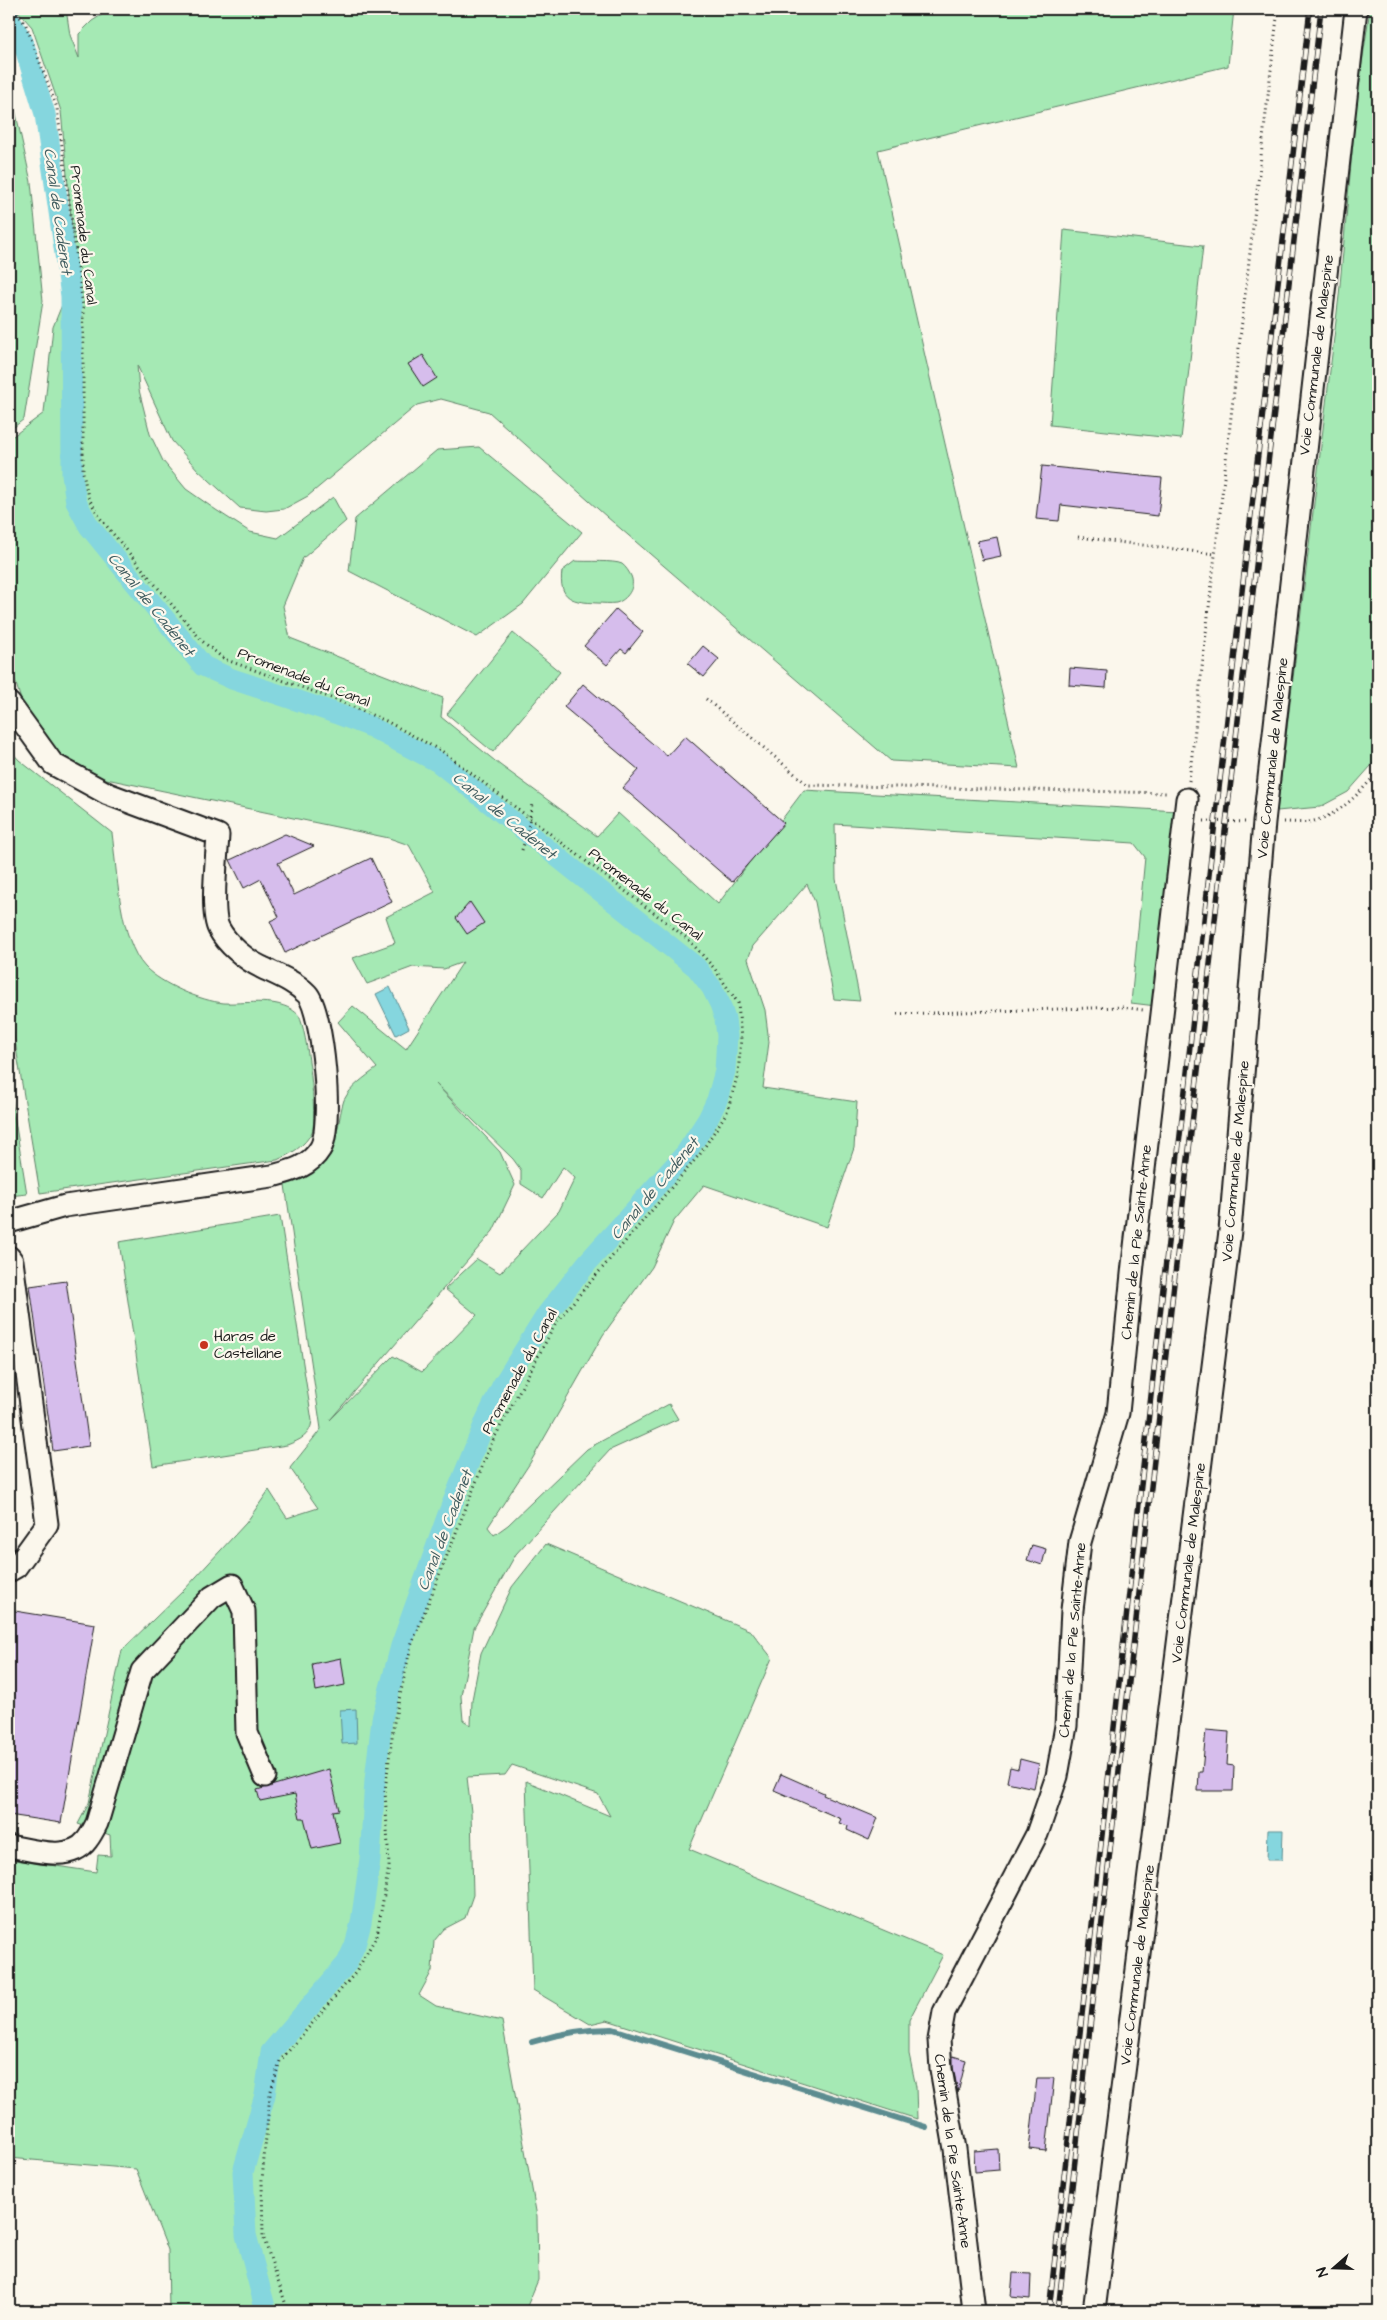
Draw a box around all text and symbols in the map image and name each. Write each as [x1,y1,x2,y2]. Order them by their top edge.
water label: Canal de Cadenet [38,147,78,277]
street label: Promenade du Canal [65,164,102,306]
street label: Voie Communale de Malespine [1294,254,1339,457]
water label: Canal de Cadenet [103,548,201,662]
street label: Promenade du Canal [235,643,373,712]
street label: Voie Communale de Malespine [1251,657,1293,860]
water label: Canal de Cadenet [448,767,562,865]
street label: Promenade du Canal [584,843,707,946]
street label: Voie Communale de Malespine [1216,1060,1255,1263]
water label: Canal de Cadenet [605,1132,705,1244]
street label: Chemin de la Pie Sainte-Anne [1116,1143,1157,1341]
street label: Promenade du Canal [476,1305,563,1438]
place label: Haras de Castellane [214,1326,282,1364]
marker: Haras de Castellane [198,1339,210,1351]
street label: Voie Communale de Malespine [1166,1462,1211,1665]
water label: Canal de Cadenet [412,1466,479,1594]
street label: Chemin de la Pie Sainte-Anne [1053,1542,1091,1739]
street label: Voie Communale de Malespine [1115,1864,1160,2067]
street label: Chemin de la Pie Sainte-Anne [928,2053,977,2250]
north arrow [1310,2242,1360,2292]
text: N [1312,2264,1334,2280]

